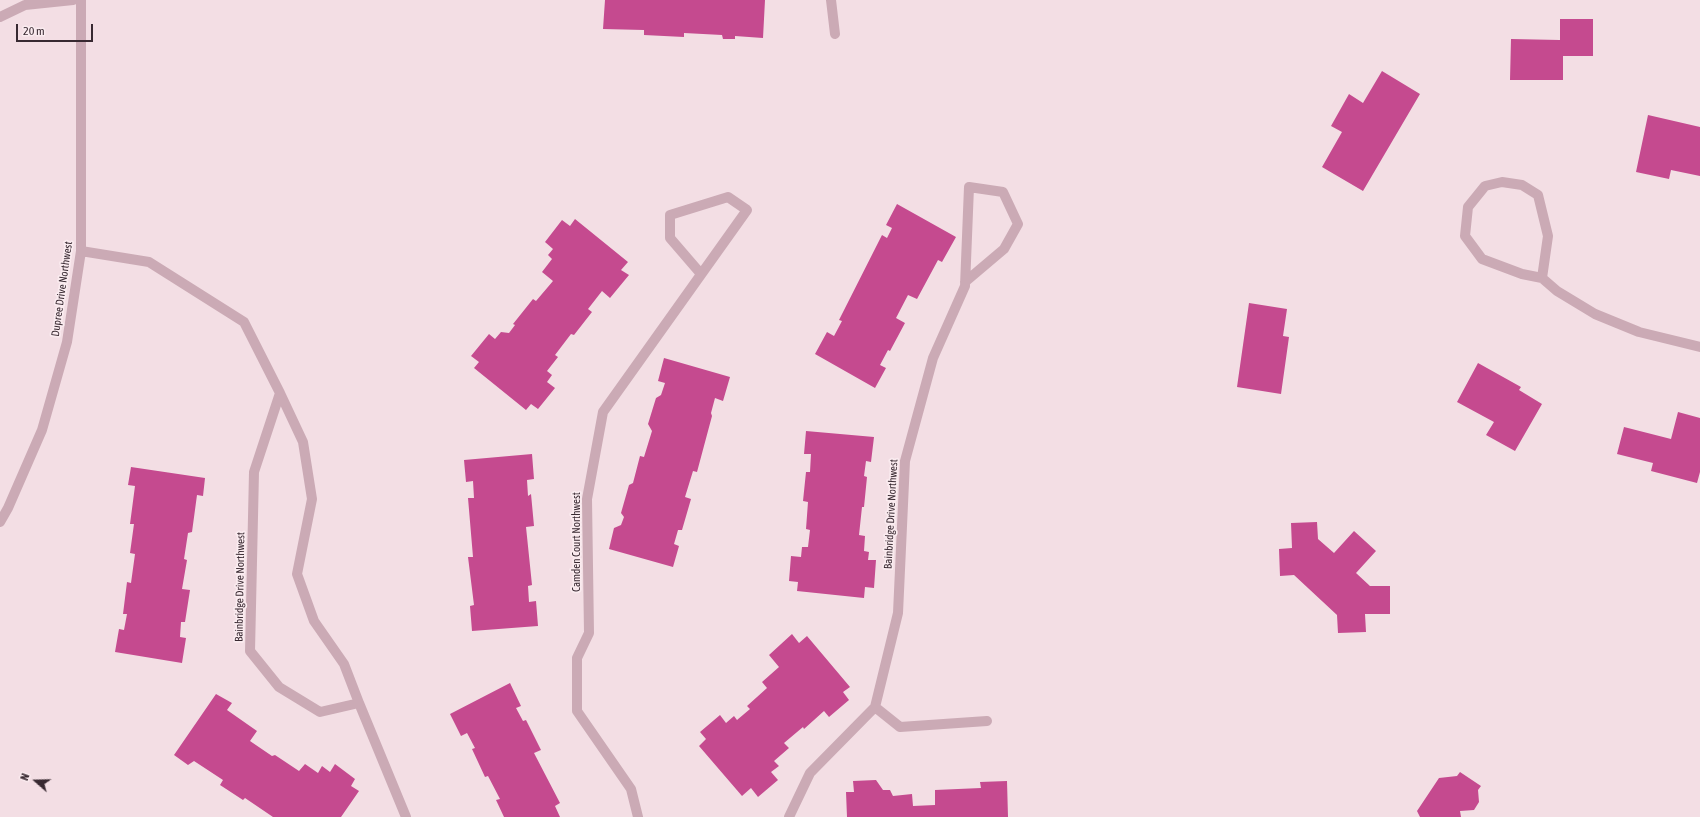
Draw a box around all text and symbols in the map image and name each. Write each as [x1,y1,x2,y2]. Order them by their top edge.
scale bar [18,16,95,42]
text: 20 m [23,24,45,38]
street label: Dupree Drive Northwest [49,241,75,337]
street label: Bainbridge Drive Northwest [882,459,900,569]
street label: Camden Court Northwest [570,492,584,592]
street label: Bainbridge Drive Northwest [232,532,248,642]
north arrow [16,761,56,801]
text: N [18,772,31,782]

